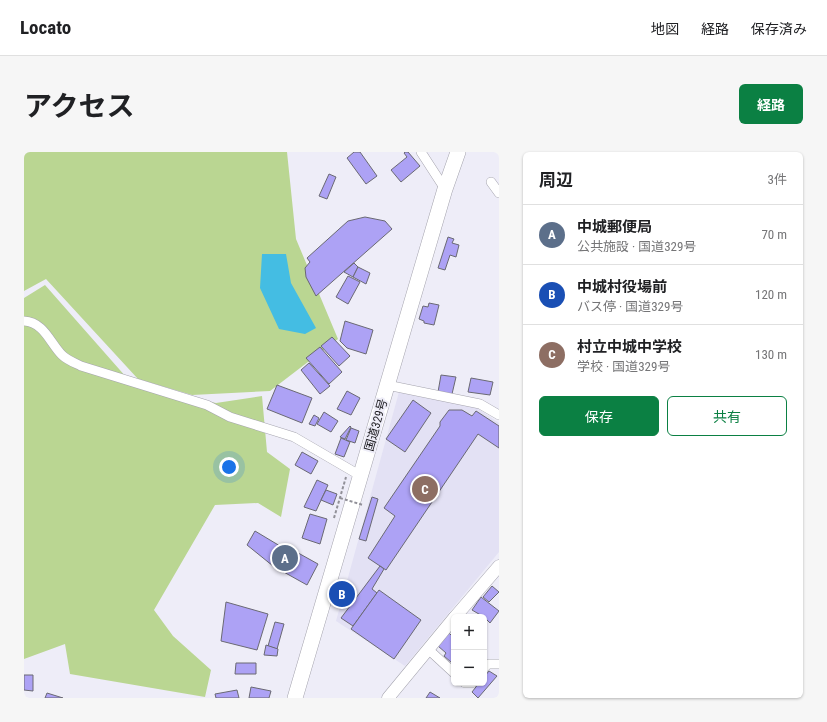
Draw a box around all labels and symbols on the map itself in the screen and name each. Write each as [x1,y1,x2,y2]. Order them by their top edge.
street label: 国道329号 [362,397,390,453]
your location [219,457,239,477]
pin: C [412,474,438,504]
pin: A [272,543,298,573]
pin: B [329,579,355,609]

